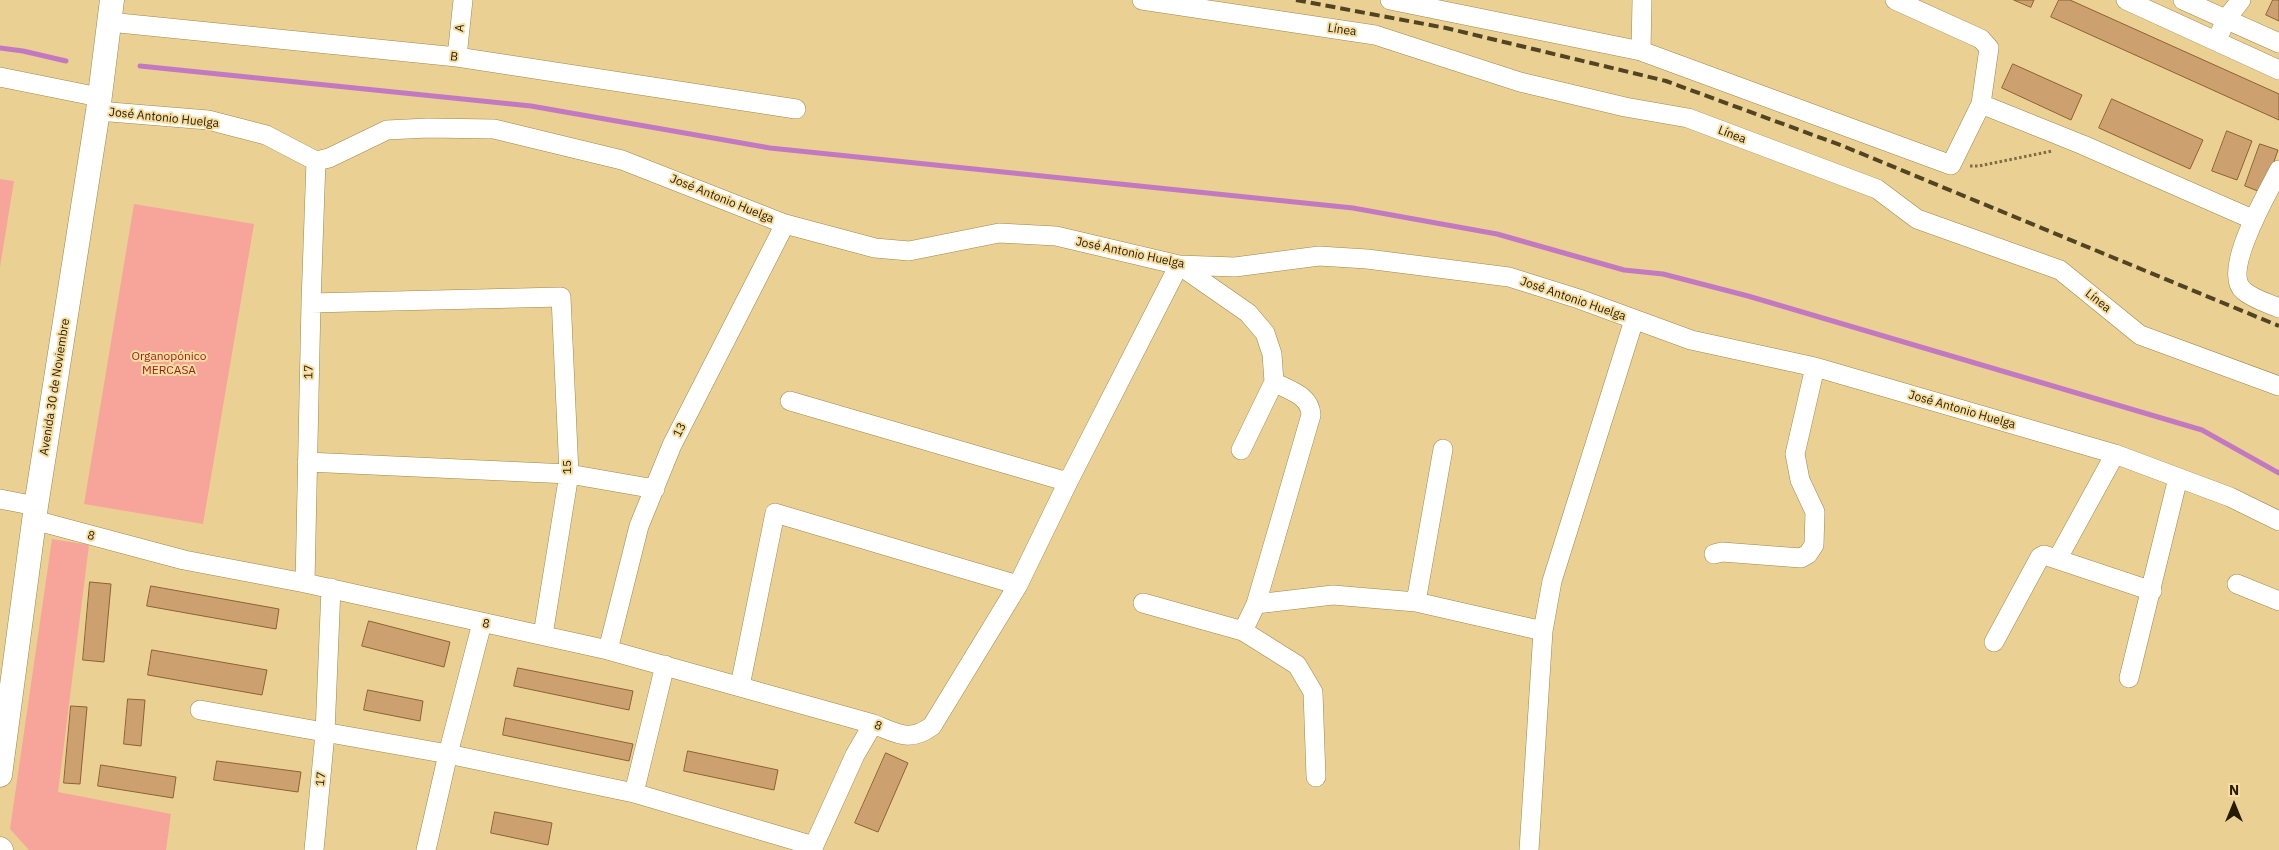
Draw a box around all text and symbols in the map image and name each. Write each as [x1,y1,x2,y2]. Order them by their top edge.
street label: Línea [1327,21,1357,39]
street label: A [452,23,468,33]
street label: B [449,49,459,65]
street label: José Antonio Huelga [108,105,220,131]
street label: Línea [1716,123,1748,147]
street label: José Antonio Huelga [668,172,776,226]
street label: José Antonio Huelga [1074,234,1186,272]
street label: José Antonio Huelga [1518,274,1628,324]
street label: Línea [2082,286,2114,316]
street label: Avenida 30 de Noviembre [37,318,73,456]
park label: Organopónico MERCASA [131,350,207,378]
street label: 17 [302,365,316,379]
street label: José Antonio Huelga [1907,388,2017,432]
street label: 13 [670,420,690,440]
street label: 15 [561,460,575,474]
street label: 8 [86,528,96,544]
street label: 8 [481,616,491,632]
street label: 8 [872,718,884,734]
street label: 17 [313,771,329,787]
north arrow [2209,780,2259,830]
text: N [2229,781,2239,799]

